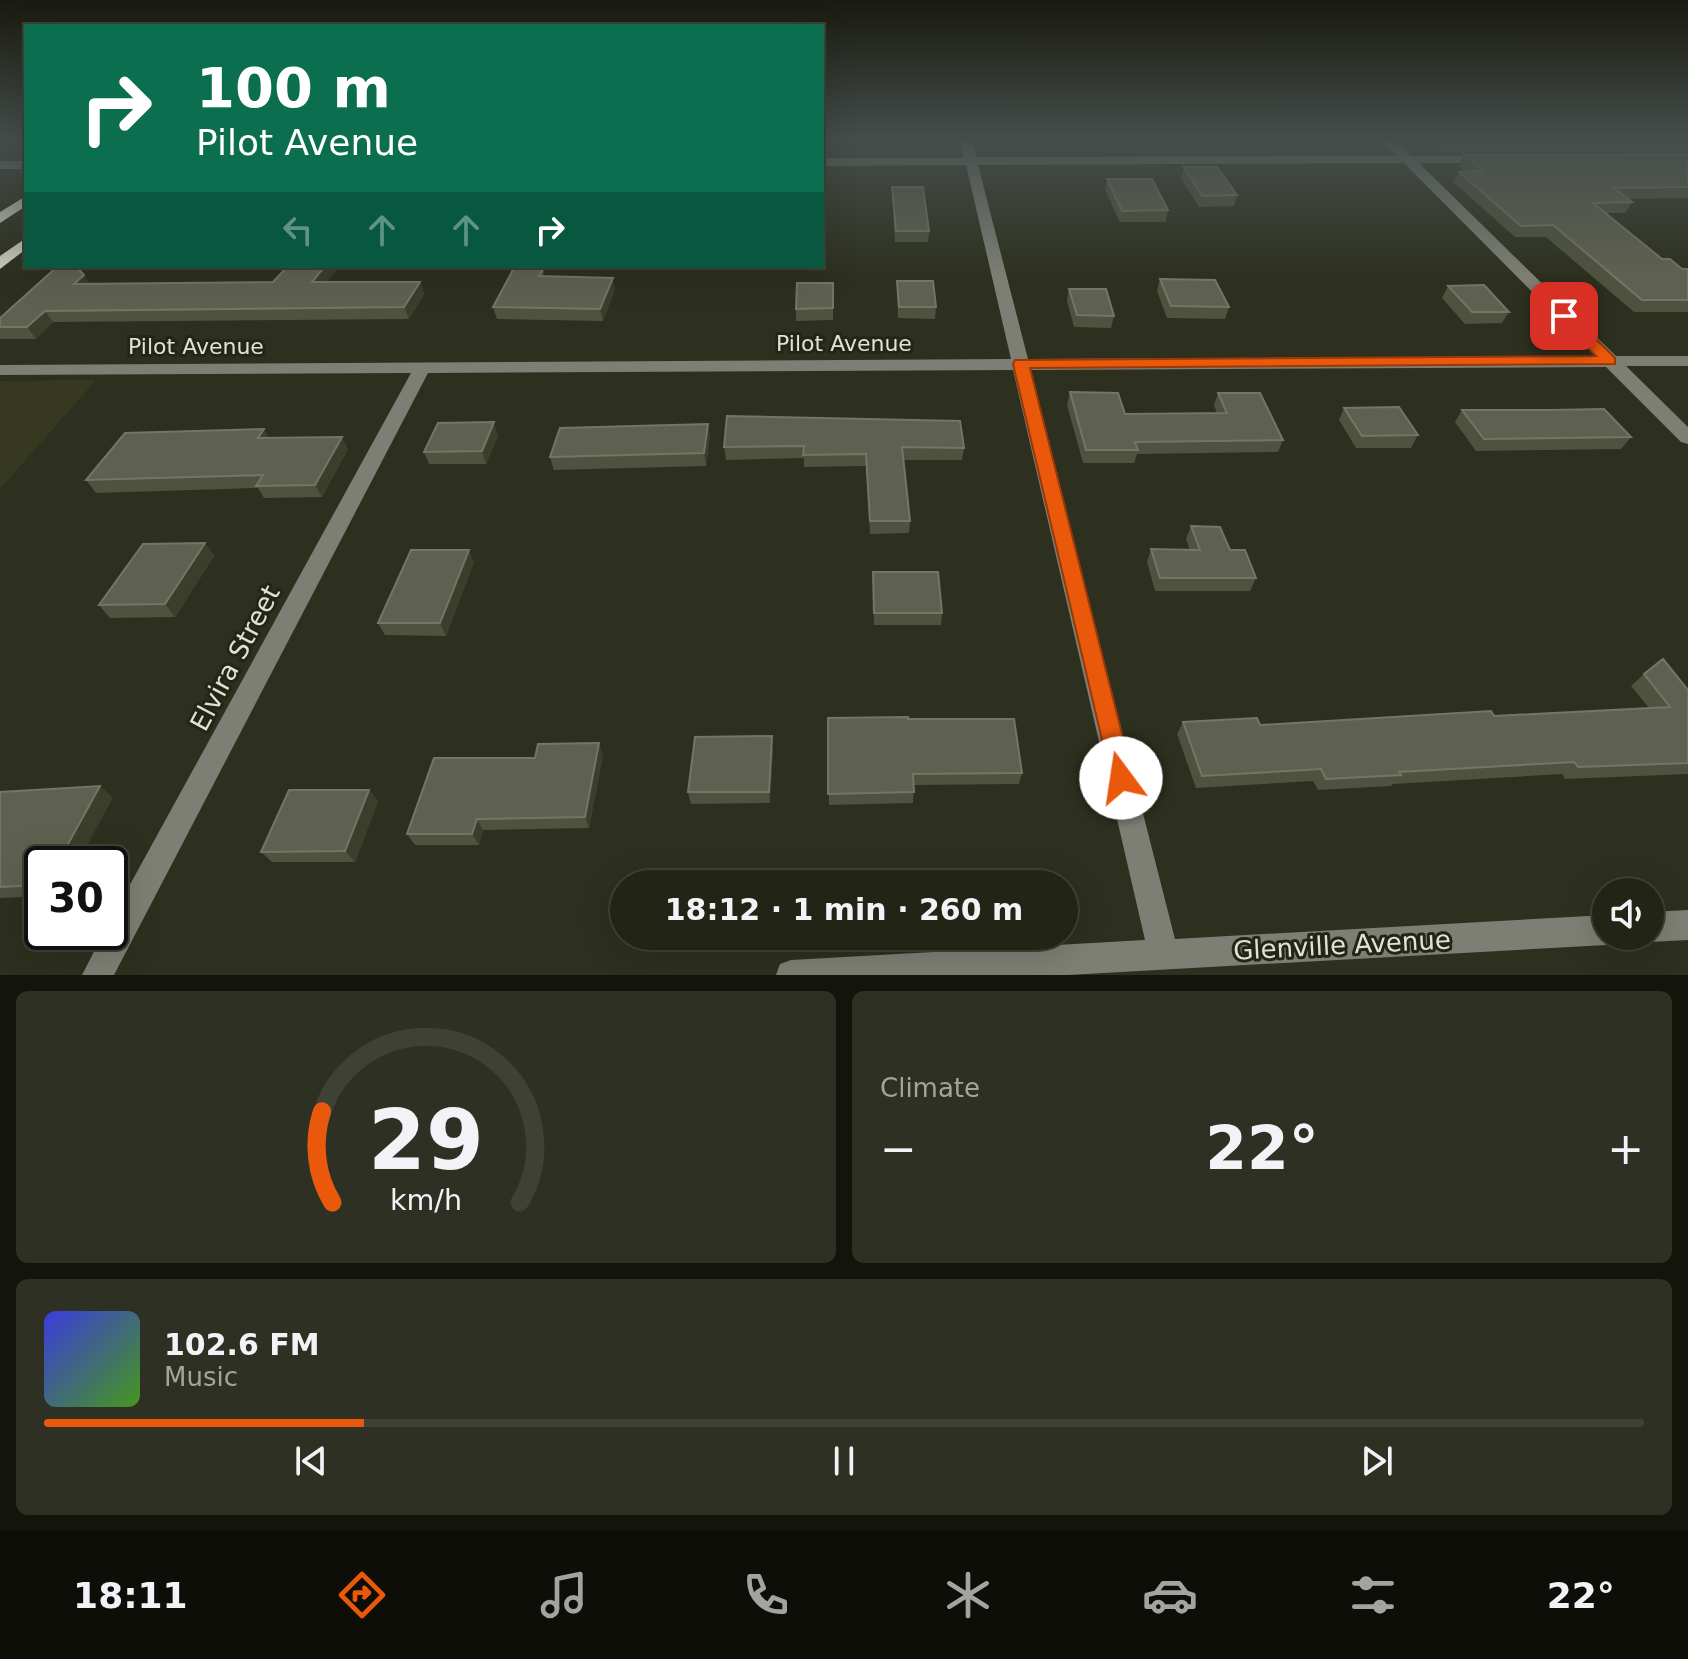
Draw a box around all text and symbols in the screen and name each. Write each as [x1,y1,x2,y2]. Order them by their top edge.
text: 100 m [196,55,391,120]
icon: right [64,56,168,160]
text: Pilot Avenue [196,122,418,163]
icon: left [276,208,320,252]
icon: ahead [360,208,404,252]
icon: ahead [444,208,488,252]
icon: right [528,208,572,252]
pin [1530,282,1598,350]
icon: arrive [1542,294,1586,338]
street label: Pilot Avenue [776,331,912,356]
street label: Pilot Avenue [128,334,264,359]
street label: Elvira Street [184,580,286,736]
position arrow [1079,736,1163,820]
speed limit sign: 30 [24,846,128,950]
map controls [1592,878,1664,950]
button: sound [1592,878,1664,950]
text: 18:12 · 1 min · 260 m [665,892,1023,927]
street label: Glenville Avenue [1232,924,1452,966]
text: Climate [880,1073,980,1103]
text: 29 [368,1092,484,1189]
text: 22° [1205,1113,1319,1183]
text: − [880,1123,917,1174]
text: + [1607,1123,1644,1174]
text: km/h [390,1183,462,1217]
text: 102.6 FM [164,1327,320,1362]
text: Music [164,1362,238,1392]
icon: previous [289,1439,333,1483]
icon: pause [822,1439,866,1483]
icon: next [1355,1439,1399,1483]
icon: directions [334,1567,390,1623]
icon: music [536,1567,592,1623]
icon: phone [738,1567,794,1623]
icon: climate [940,1567,996,1623]
icon: car [1142,1567,1198,1623]
icon: filters [1345,1567,1401,1623]
text: 18:11 [73,1575,188,1616]
text: 22° [1547,1575,1615,1616]

